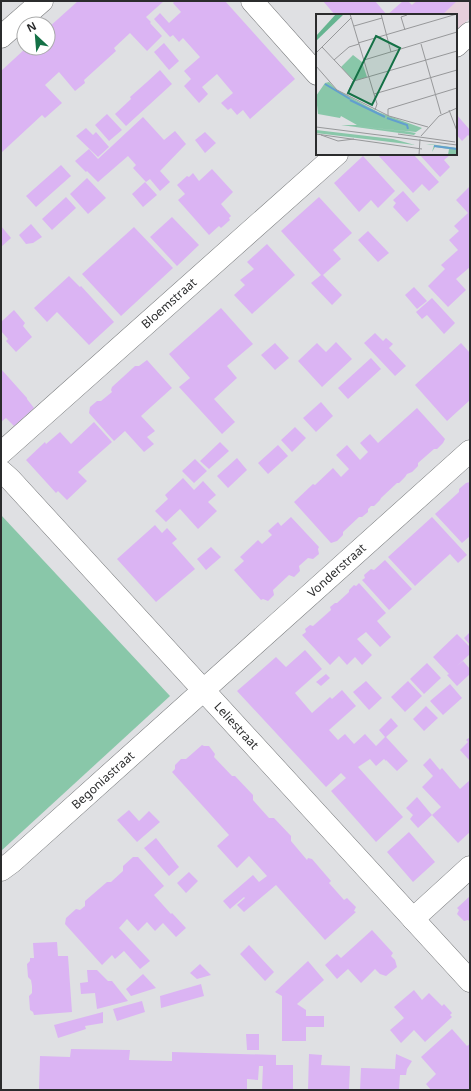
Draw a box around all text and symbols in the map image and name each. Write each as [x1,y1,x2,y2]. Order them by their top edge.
inset map [316,14,457,155]
north arrow [16,16,56,56]
text: N [24,18,39,35]
street label: Bloemstraat [137,273,201,332]
street label: Vonderstraat [303,539,370,601]
street label: Leliestraat [211,698,263,753]
street label: Begoniastraat [68,747,138,813]

